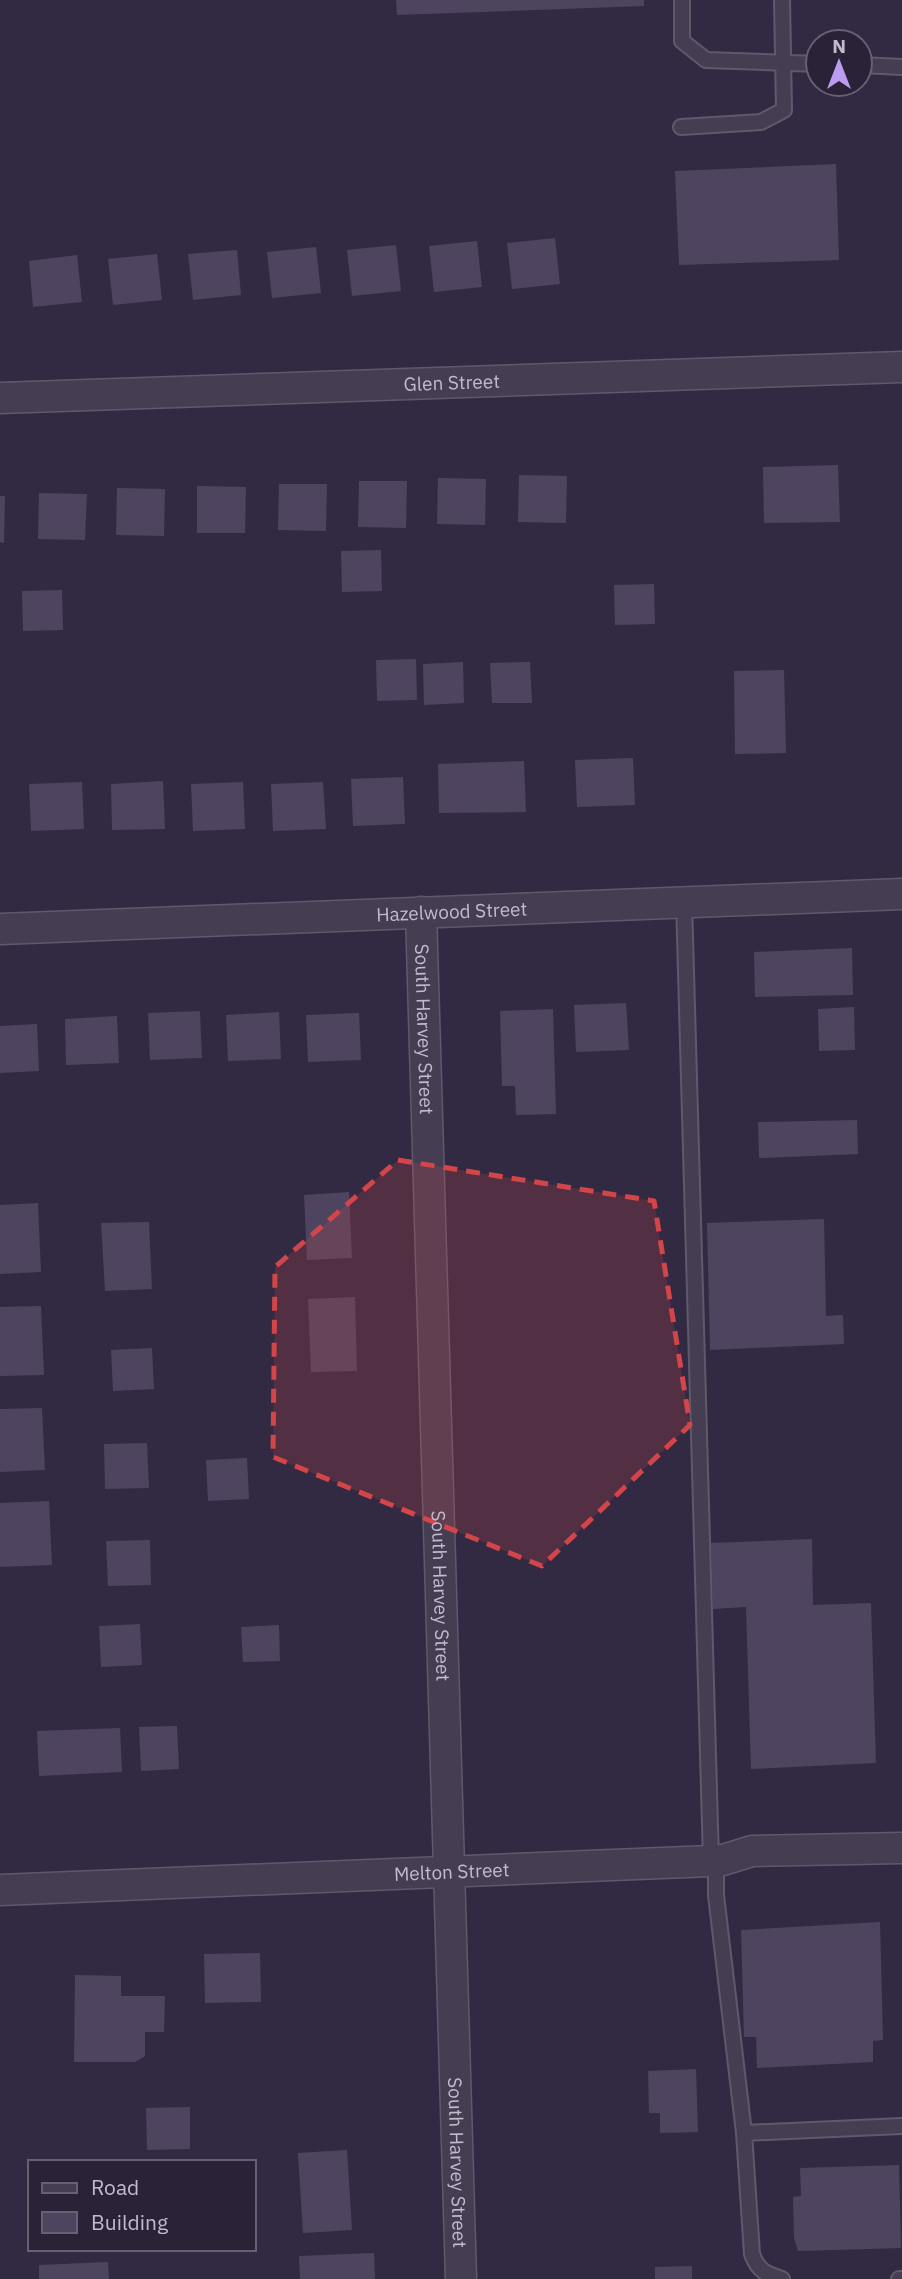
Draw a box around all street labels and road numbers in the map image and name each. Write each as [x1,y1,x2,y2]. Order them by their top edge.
street label: Glen Street [403,369,500,396]
street label: Hazelwood Street [376,897,528,926]
street label: South Harvey Street [410,943,439,1115]
street label: South Harvey Street [427,1510,455,1681]
street label: Melton Street [393,1857,510,1886]
street label: South Harvey Street [443,2077,472,2248]

